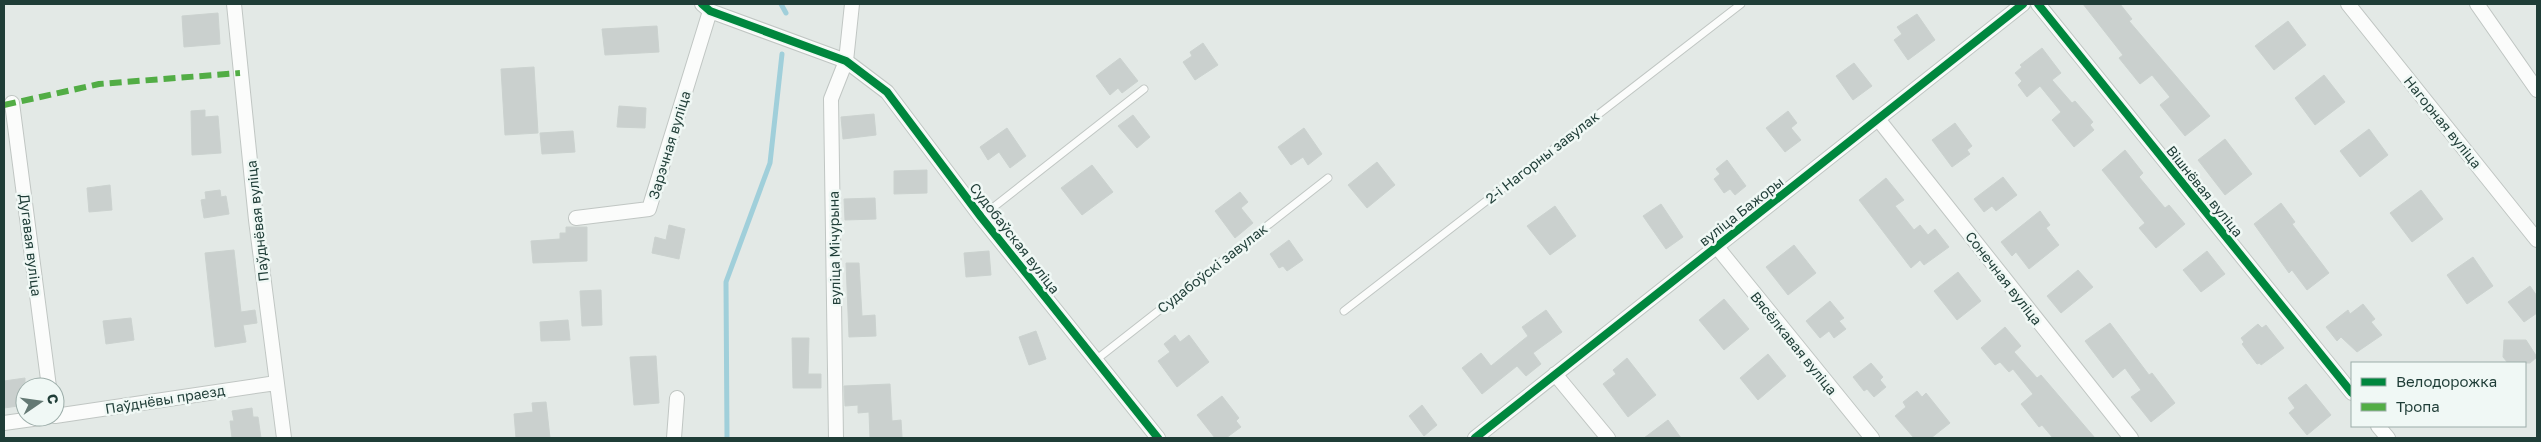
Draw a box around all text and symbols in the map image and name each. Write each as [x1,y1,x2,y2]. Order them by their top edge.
street label: Нагорная вуліца [2401,72,2485,172]
street label: Зарэчная вуліца [644,89,694,201]
street label: 2-і Нагорны завулак [1482,107,1602,207]
street label: Вішнёвая вуліца [2163,142,2247,240]
street label: Паўднёвая вуліца [242,160,272,282]
street label: вуліца Бажоры [1695,173,1787,249]
street label: Судобаўская вуліца [966,179,1064,297]
street label: вуліца Мічурына [825,191,843,305]
street label: Дугавая вуліца [16,193,46,297]
street label: Судабоўскі завулак [1154,220,1270,316]
street label: Сонечная вуліца [1962,228,2046,328]
street label: Вясёлкавая вуліца [1747,288,1841,398]
legend [2351,362,2526,427]
text: Велодорожка [2396,372,2497,390]
north arrow [15,377,65,427]
street label: Паўднёвы праезд [104,381,227,417]
text: С [44,392,63,406]
text: Тропа [2396,397,2440,415]

